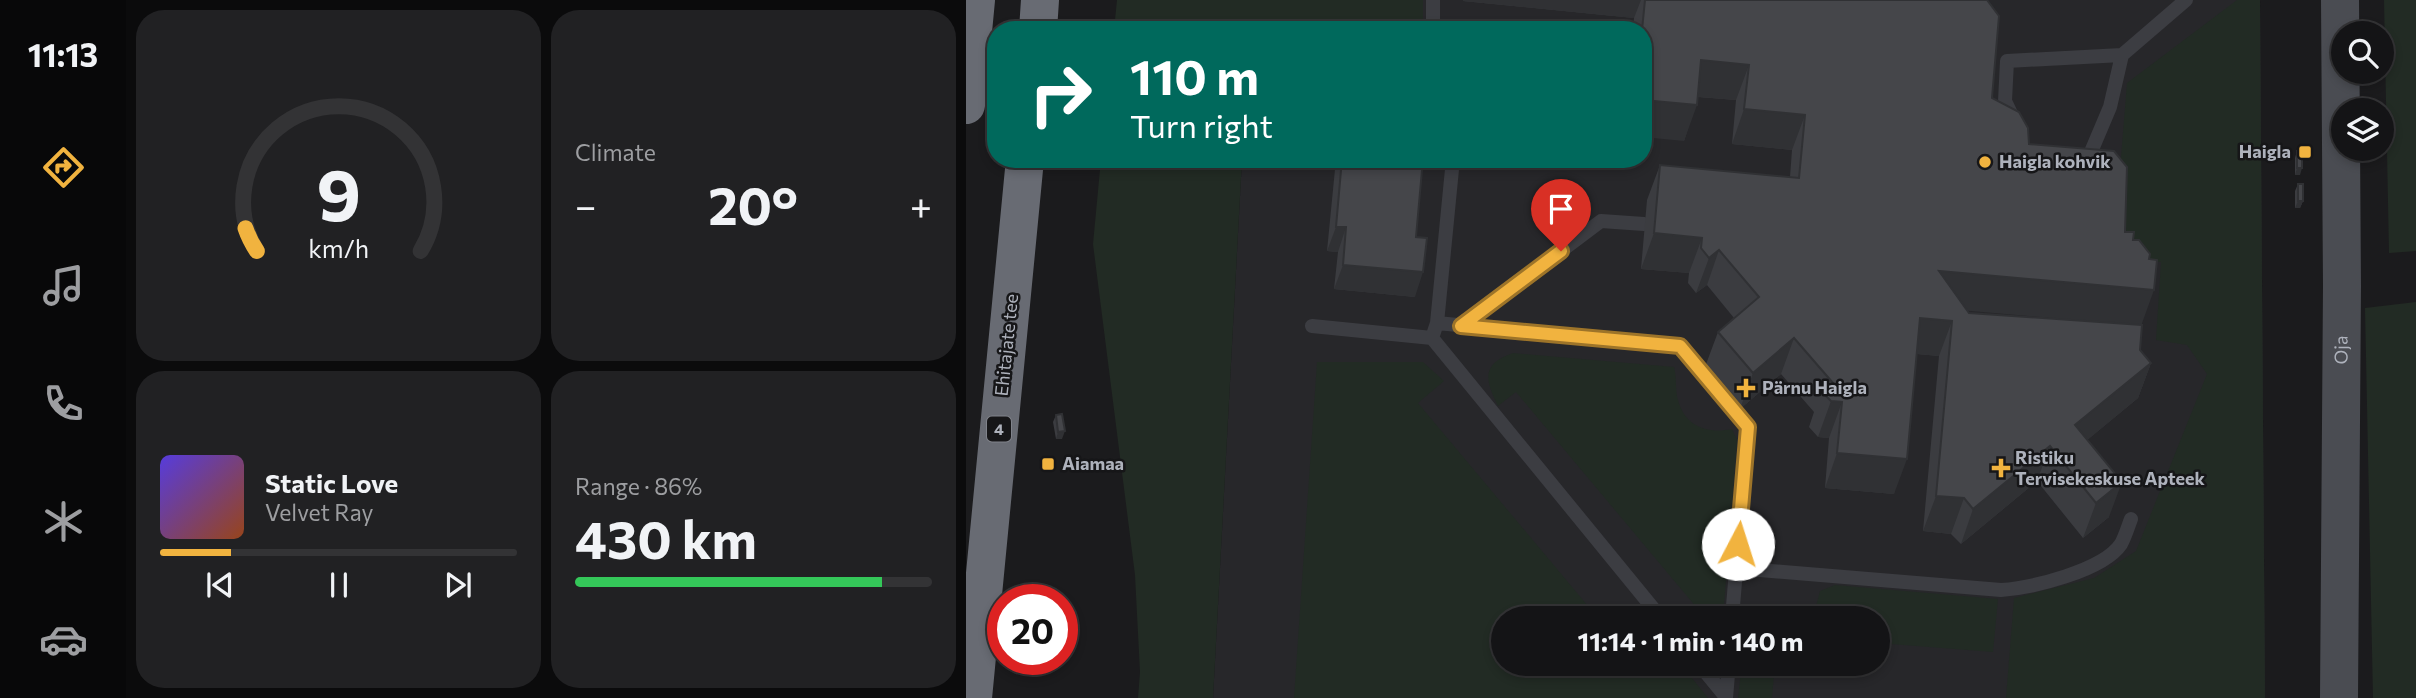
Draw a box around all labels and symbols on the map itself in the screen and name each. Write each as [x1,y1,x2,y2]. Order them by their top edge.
place label: Haigla [2239,140,2291,162]
marker: Haigla [2297,144,2313,160]
place label: Haigla kohvik [1999,150,2111,172]
marker: Haigla kohvik [1977,154,1993,170]
pin [1531,179,1591,251]
street label: Ehitajate tee [990,293,1022,397]
street label: Oja [2329,336,2352,364]
place label: Pärnu Haigla [1762,376,1867,398]
marker: Pärnu Haigla [1736,378,1756,398]
road number: 4 [987,416,1011,442]
place label: Ristiku Tervisekeskuse Apteek [2015,446,2205,489]
place label: Aiamaa [1062,452,1124,474]
marker: Aiamaa [1040,456,1056,472]
marker: Ristiku Tervisekeskuse Apteek [1993,460,2009,476]
position arrow [1701,507,1775,581]
speed limit sign: 20 [987,584,1078,675]

